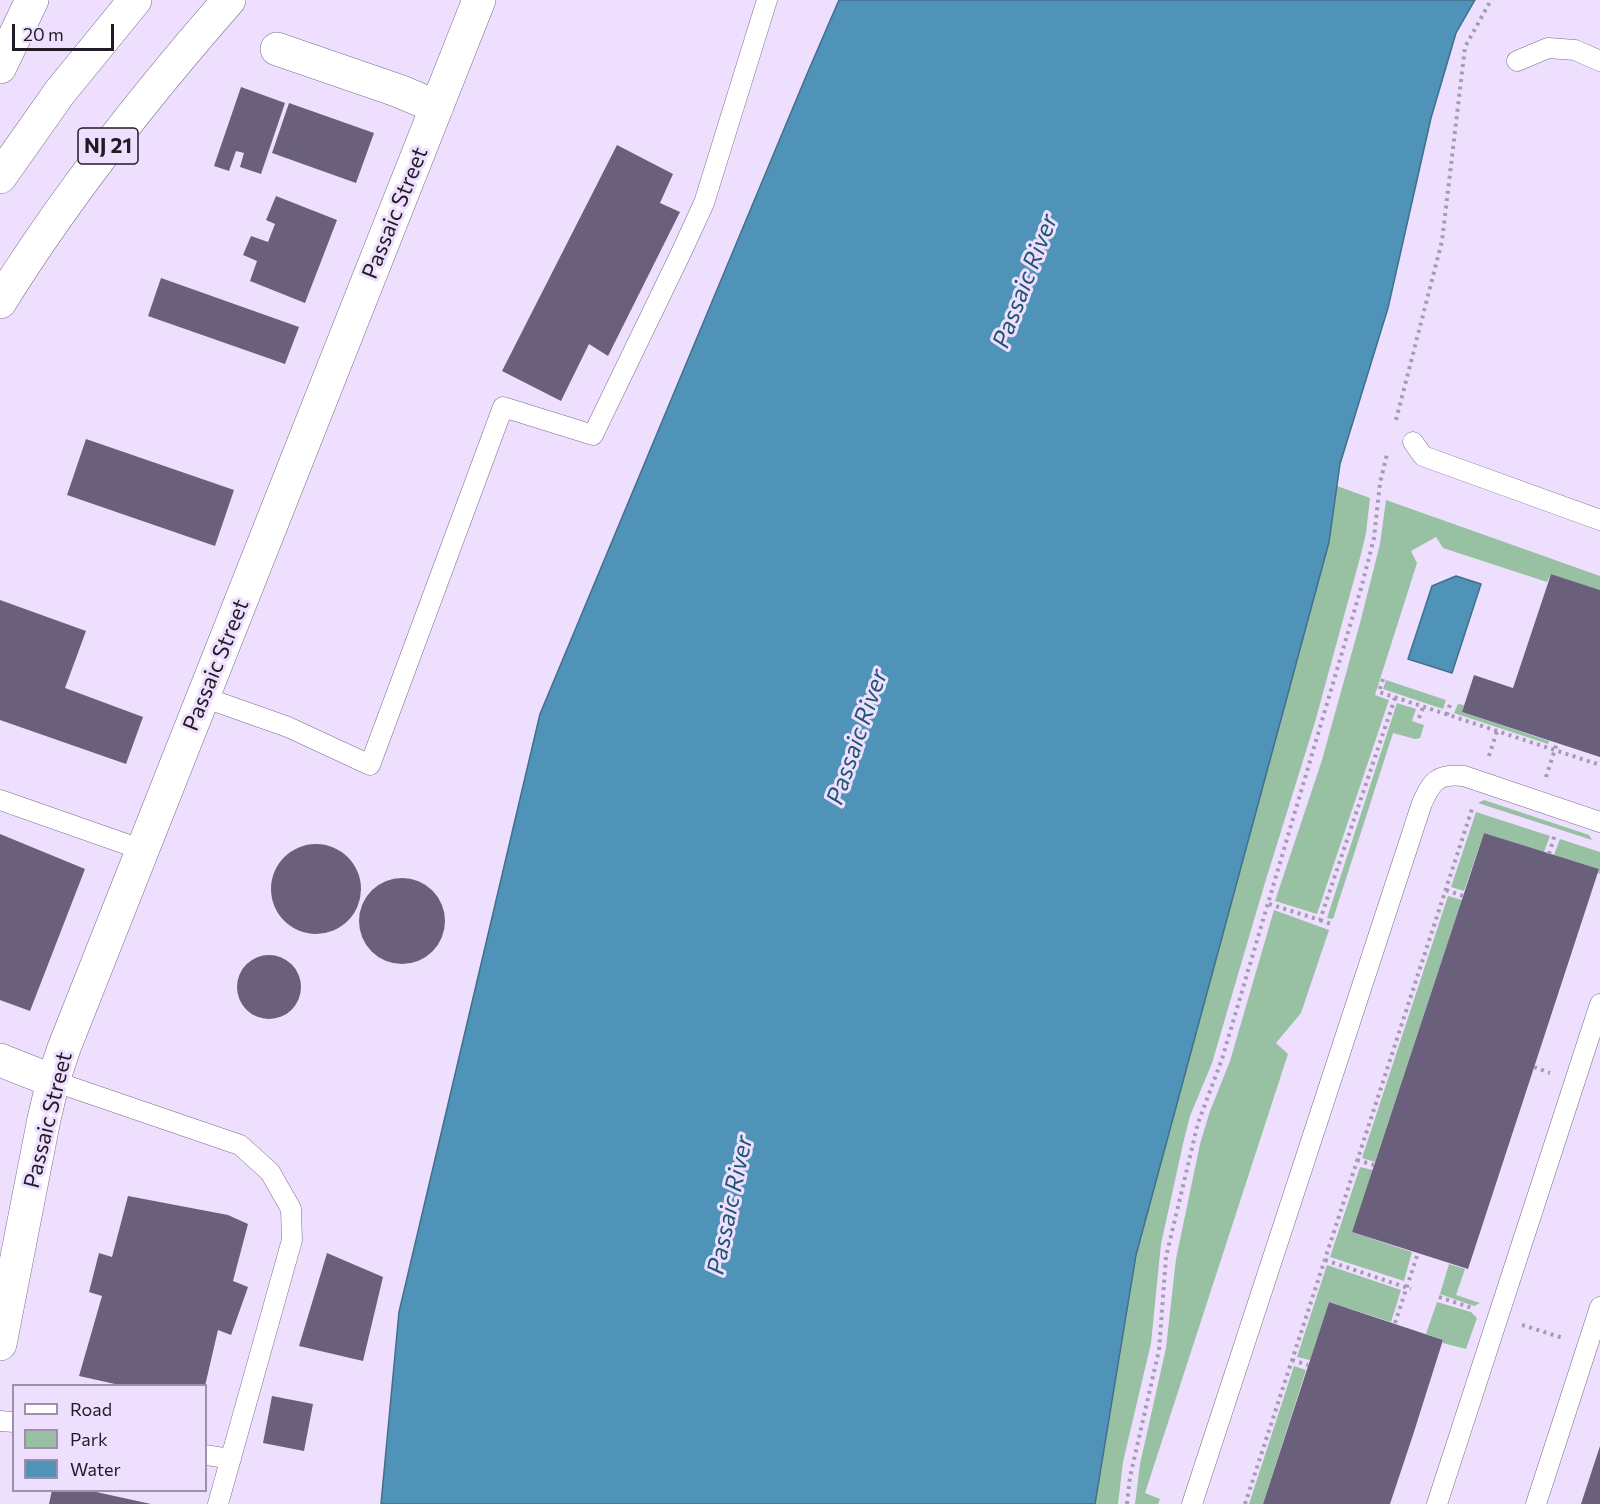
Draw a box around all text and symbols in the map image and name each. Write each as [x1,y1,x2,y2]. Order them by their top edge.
scale bar [15,12,117,50]
text: 20 m [23,23,64,45]
road number: NJ 21 [78,128,138,164]
street label: Passaic Street [357,143,433,283]
water label: Passaic River [986,210,1064,352]
street label: Passaic Street [178,595,254,735]
water label: Passaic River [820,666,894,808]
street label: Passaic Street [18,1049,78,1191]
water label: Passaic River [701,1133,759,1277]
legend [12,1384,207,1492]
text: Road [70,1398,112,1420]
text: Park [70,1428,108,1450]
text: Water [70,1458,121,1480]

